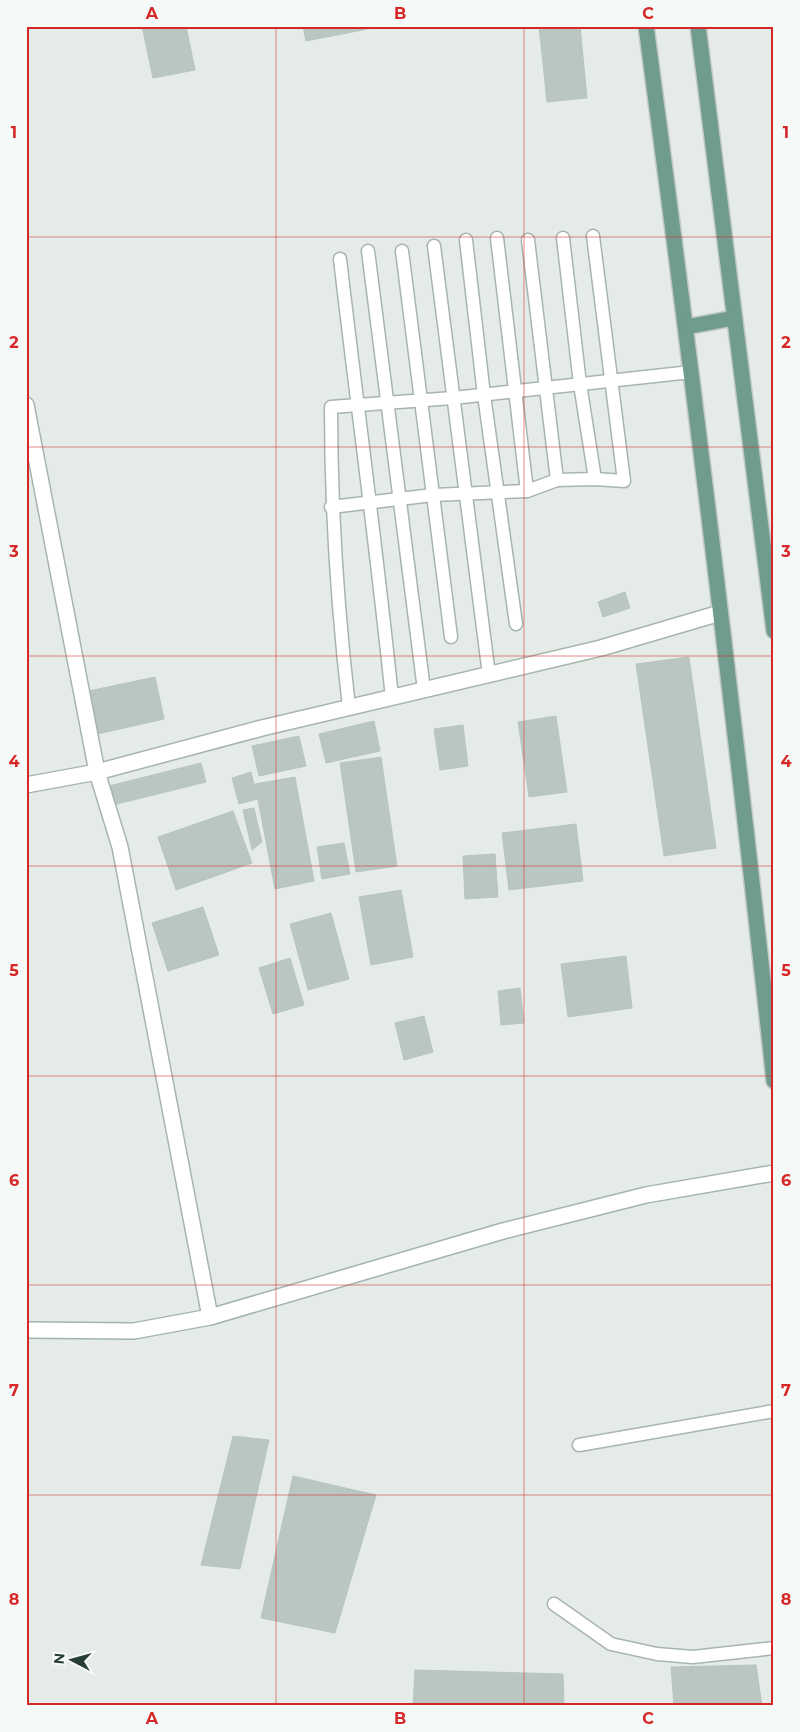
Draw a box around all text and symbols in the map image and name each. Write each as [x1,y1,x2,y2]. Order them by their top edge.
text: A [145,4,159,23]
text: B [394,4,406,23]
text: C [642,4,654,23]
text: 1 [11,123,17,142]
text: 1 [783,123,789,142]
text: 2 [9,333,19,352]
text: 2 [781,333,791,352]
text: 3 [8,542,19,561]
text: 3 [780,542,791,561]
text: 4 [8,752,20,771]
text: 4 [780,752,792,771]
text: 5 [9,961,19,980]
text: 5 [781,961,791,980]
text: 6 [9,1171,19,1190]
text: 6 [781,1171,791,1190]
text: 7 [9,1381,19,1400]
text: 7 [781,1381,791,1400]
text: 8 [9,1590,19,1609]
text: 8 [781,1590,791,1609]
north arrow [48,1634,98,1684]
text: N [50,1652,69,1665]
text: A [145,1709,159,1728]
text: B [394,1709,406,1728]
text: C [642,1709,654,1728]

